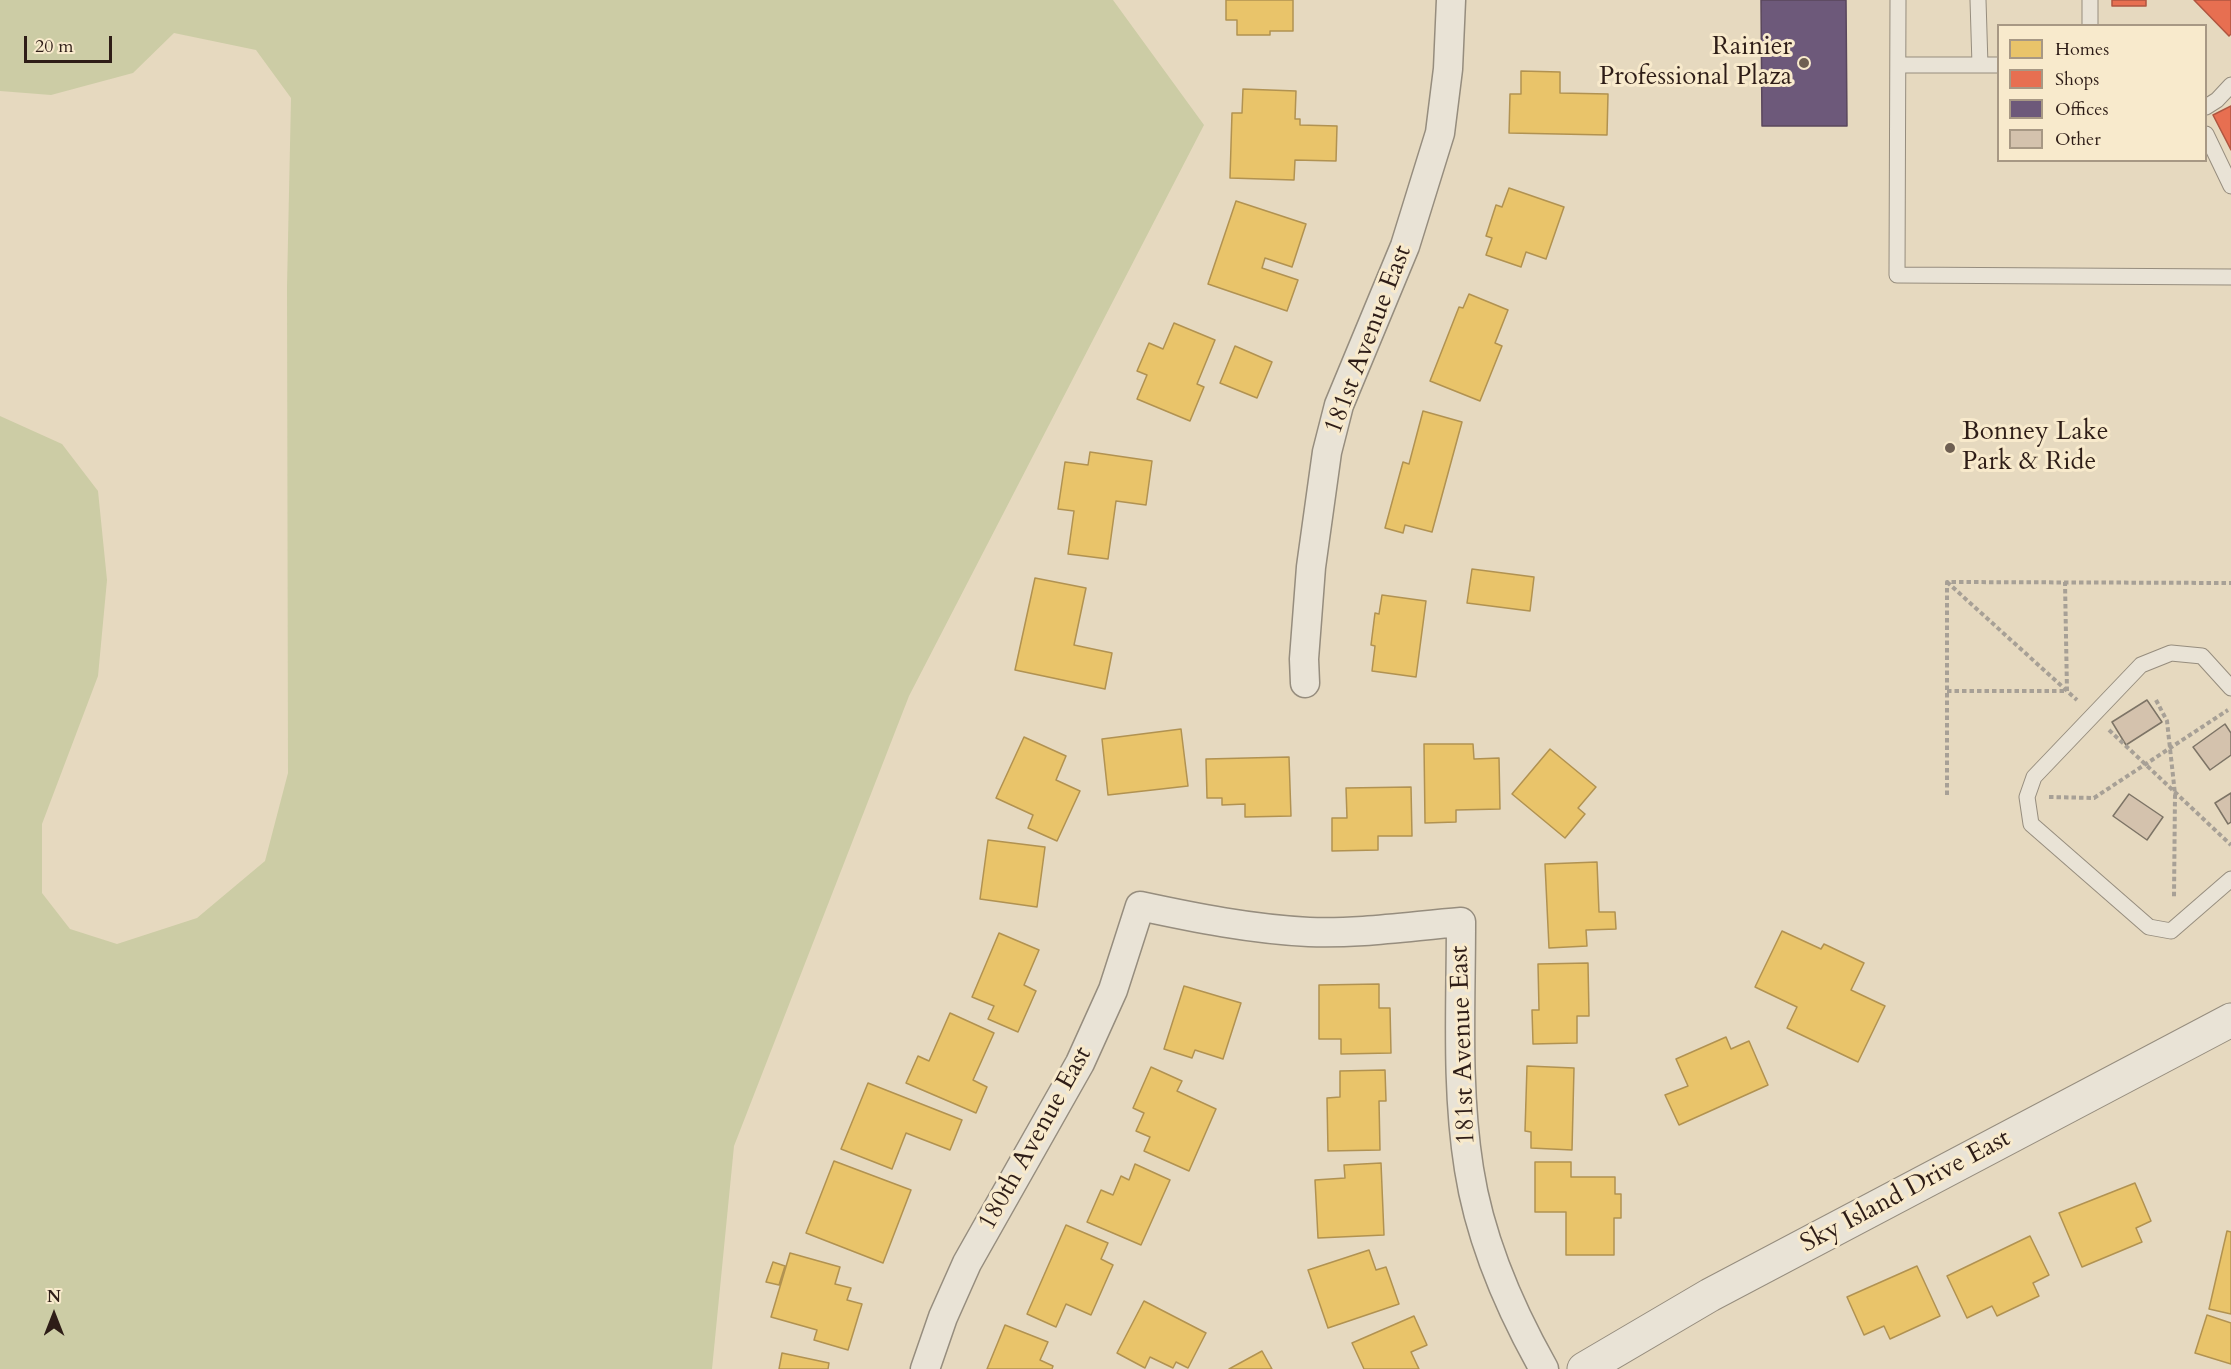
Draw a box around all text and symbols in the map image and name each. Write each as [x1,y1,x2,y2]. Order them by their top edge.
scale bar [27,24,116,62]
legend [1997,24,2207,162]
place label: Rainier Professional Plaza [1599,32,1792,94]
text: 20 m [35,34,74,59]
text: Homes [2055,37,2109,62]
marker: Rainier Professional Plaza [1797,56,1811,70]
text: Shops [2055,67,2099,92]
text: Offices [2055,97,2109,122]
text: Other [2055,127,2101,152]
street label: 181st Avenue East [1319,241,1419,439]
place label: Bonney Lake Park & Ride [1962,417,2108,478]
marker: Bonney Lake Park & Ride [1943,441,1957,455]
street label: 181st Avenue East [1445,945,1483,1145]
street label: 180th Avenue East [973,1042,1099,1236]
street label: Sky Island Drive East [1796,1124,2016,1260]
north arrow [24,1285,84,1345]
text: N [47,1286,61,1308]

